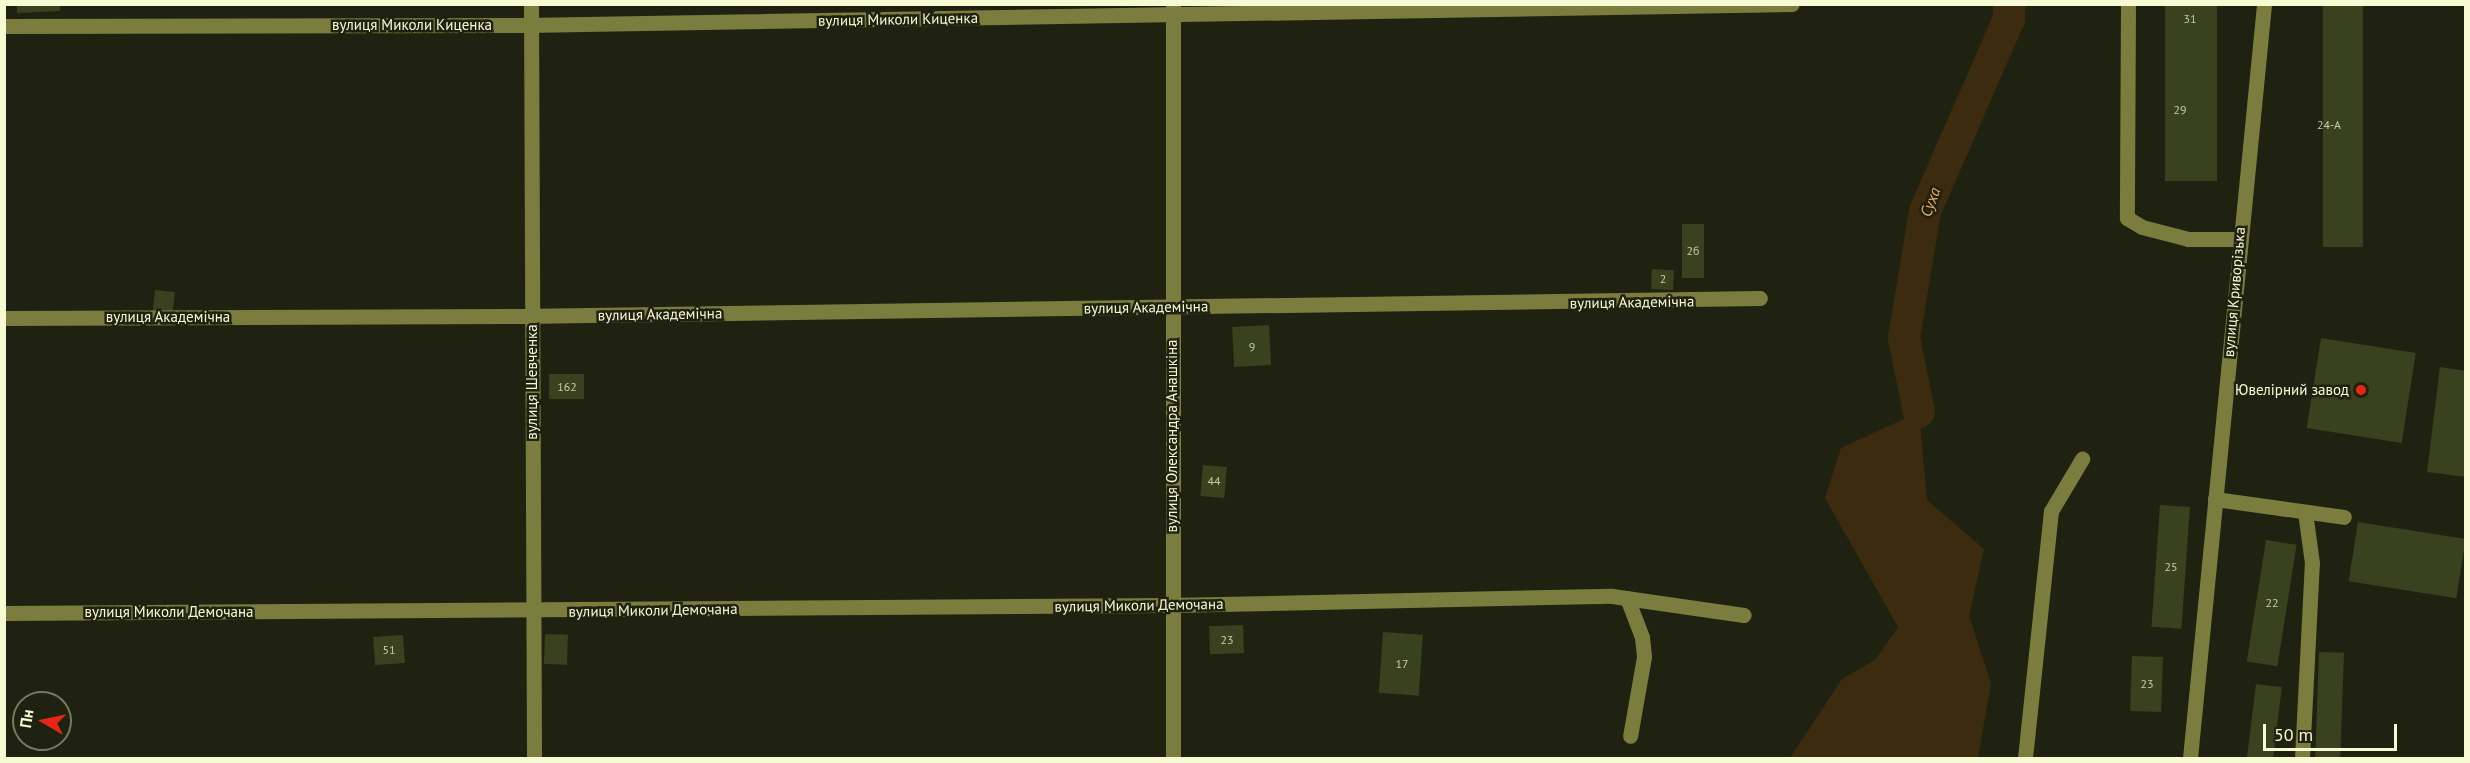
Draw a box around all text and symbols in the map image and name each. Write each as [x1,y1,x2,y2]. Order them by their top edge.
street label: вулиця Миколи Киценка [818,9,978,29]
house number: 31 [2183,12,2197,26]
street label: вулиця Миколи Киценка [332,16,492,34]
house number: 29 [2173,103,2187,117]
house number: 24-А [2317,118,2341,132]
water label: Суха [1916,185,1944,219]
street label: вулиця Криворізька [2219,226,2249,358]
house number: 2б [1687,244,1699,258]
house number: 2 [1660,272,1666,286]
street label: вулиця Академічна [1569,292,1695,312]
street label: вулиця Академічна [1083,297,1209,317]
street label: вулиця Академічна [597,304,723,324]
street label: вулиця Академічна [105,308,231,326]
street label: вулиця Шевченка [523,324,541,440]
street label: вулиця Олександра Анашкіна [1163,339,1181,533]
house number: 9 [1249,340,1255,354]
house number: 162 [557,380,577,394]
place label: Ювелірний завод [2235,381,2349,399]
marker: Ювелірний завод [2354,383,2368,397]
house number: 44 [1207,474,1221,488]
house number: 25 [2164,560,2178,574]
street label: вулиця Миколи Демочана [1054,595,1224,615]
house number: 22 [2265,596,2279,610]
street label: вулиця Миколи Демочана [568,600,738,620]
street label: вулиця Миколи Демочана [84,603,254,621]
house number: 23 [1220,633,1234,647]
house number: 51 [382,643,396,657]
house number: 17 [1395,657,1409,671]
house number: 23 [2140,677,2154,691]
north arrow [12,691,72,751]
text: Пн [15,708,38,729]
scale bar [2266,712,2400,750]
text: 50 m [2274,723,2313,746]

